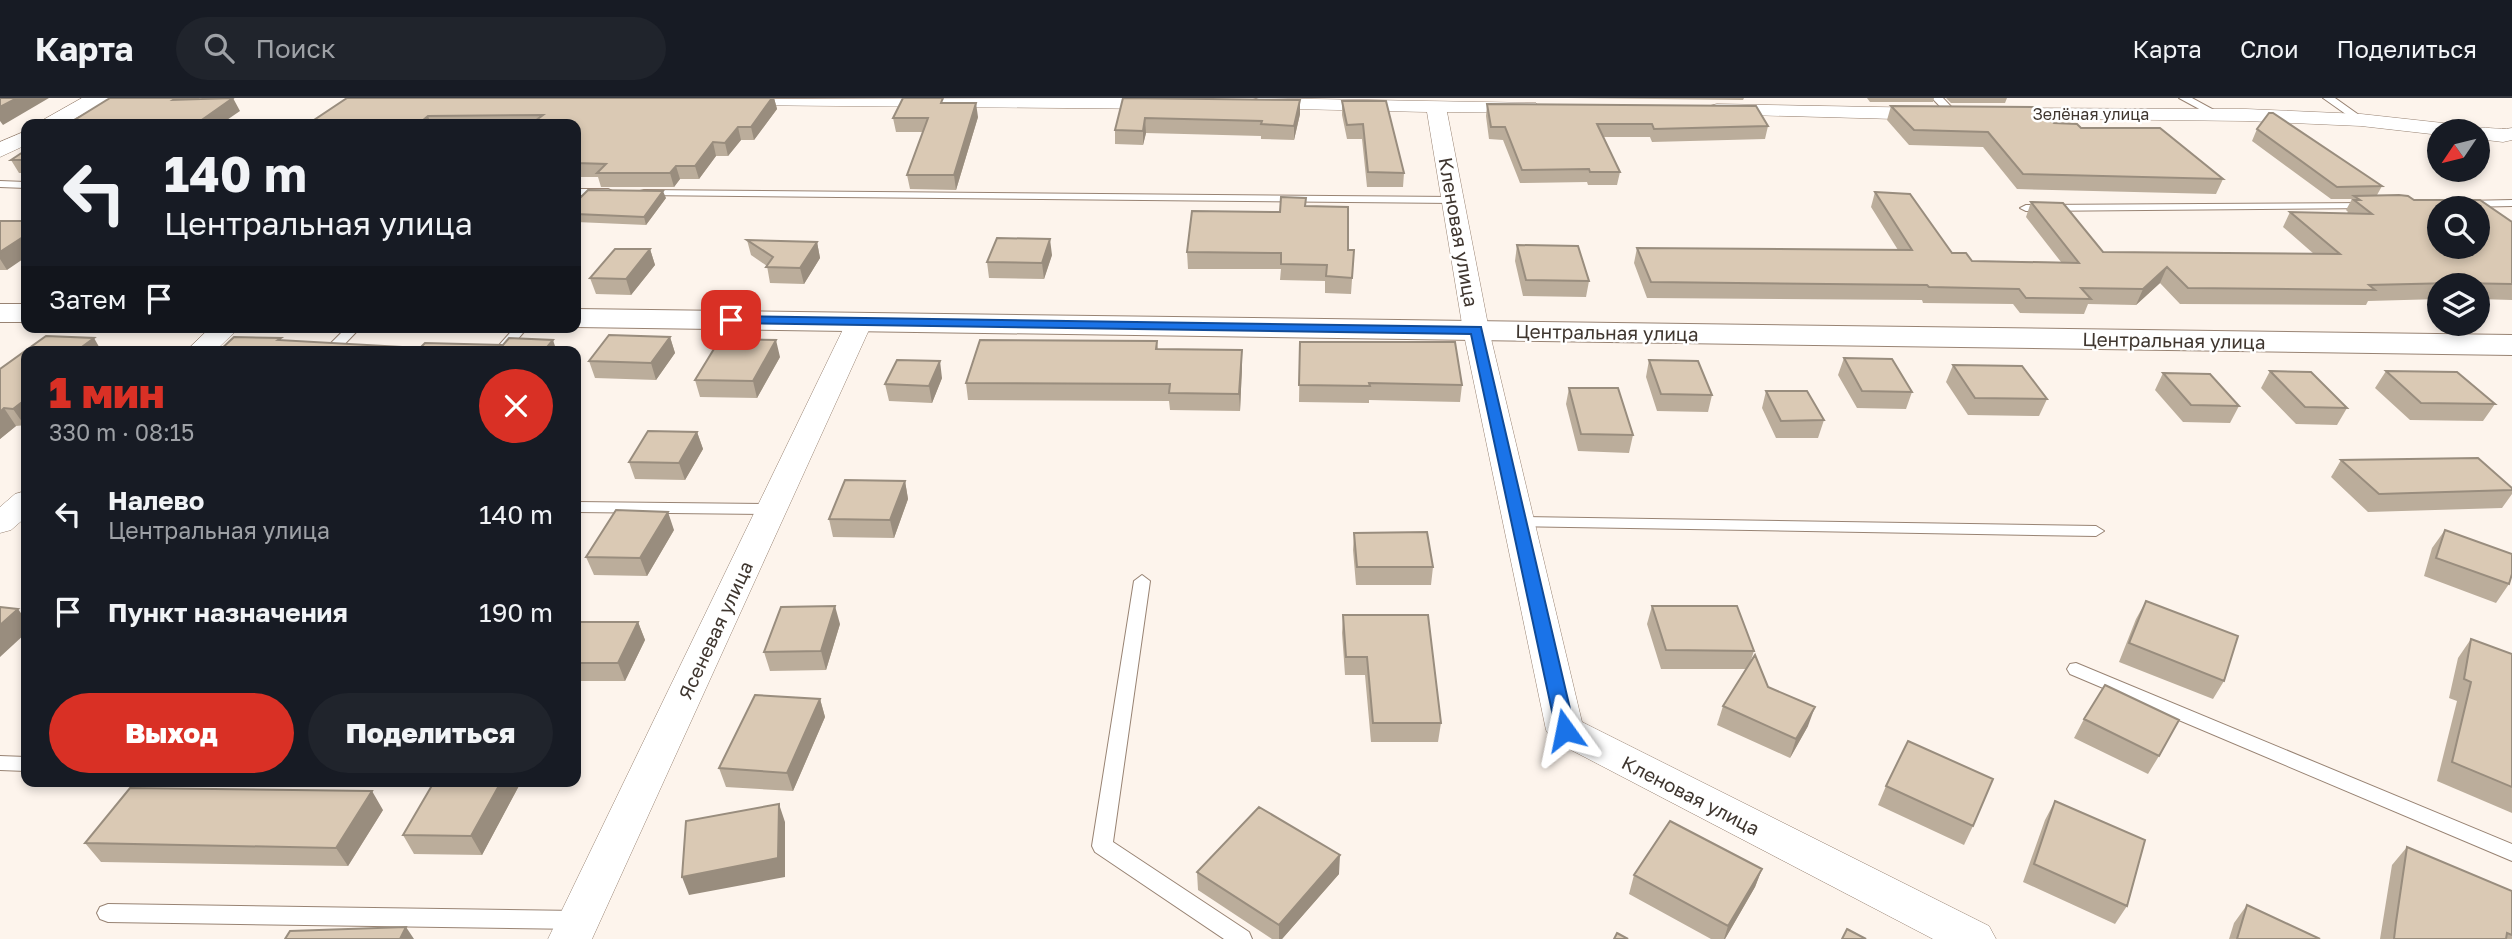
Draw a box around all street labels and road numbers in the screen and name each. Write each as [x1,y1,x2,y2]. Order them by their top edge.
street label: Зелёная улица [2033,104,2149,124]
street label: Кленовая улица [1435,155,1483,309]
street label: Центральная улица [1515,319,1699,345]
street label: Центральная улица [2082,327,2266,353]
street label: Ясеневая улица [673,557,757,703]
street label: Кленовая улица [1618,750,1764,840]

